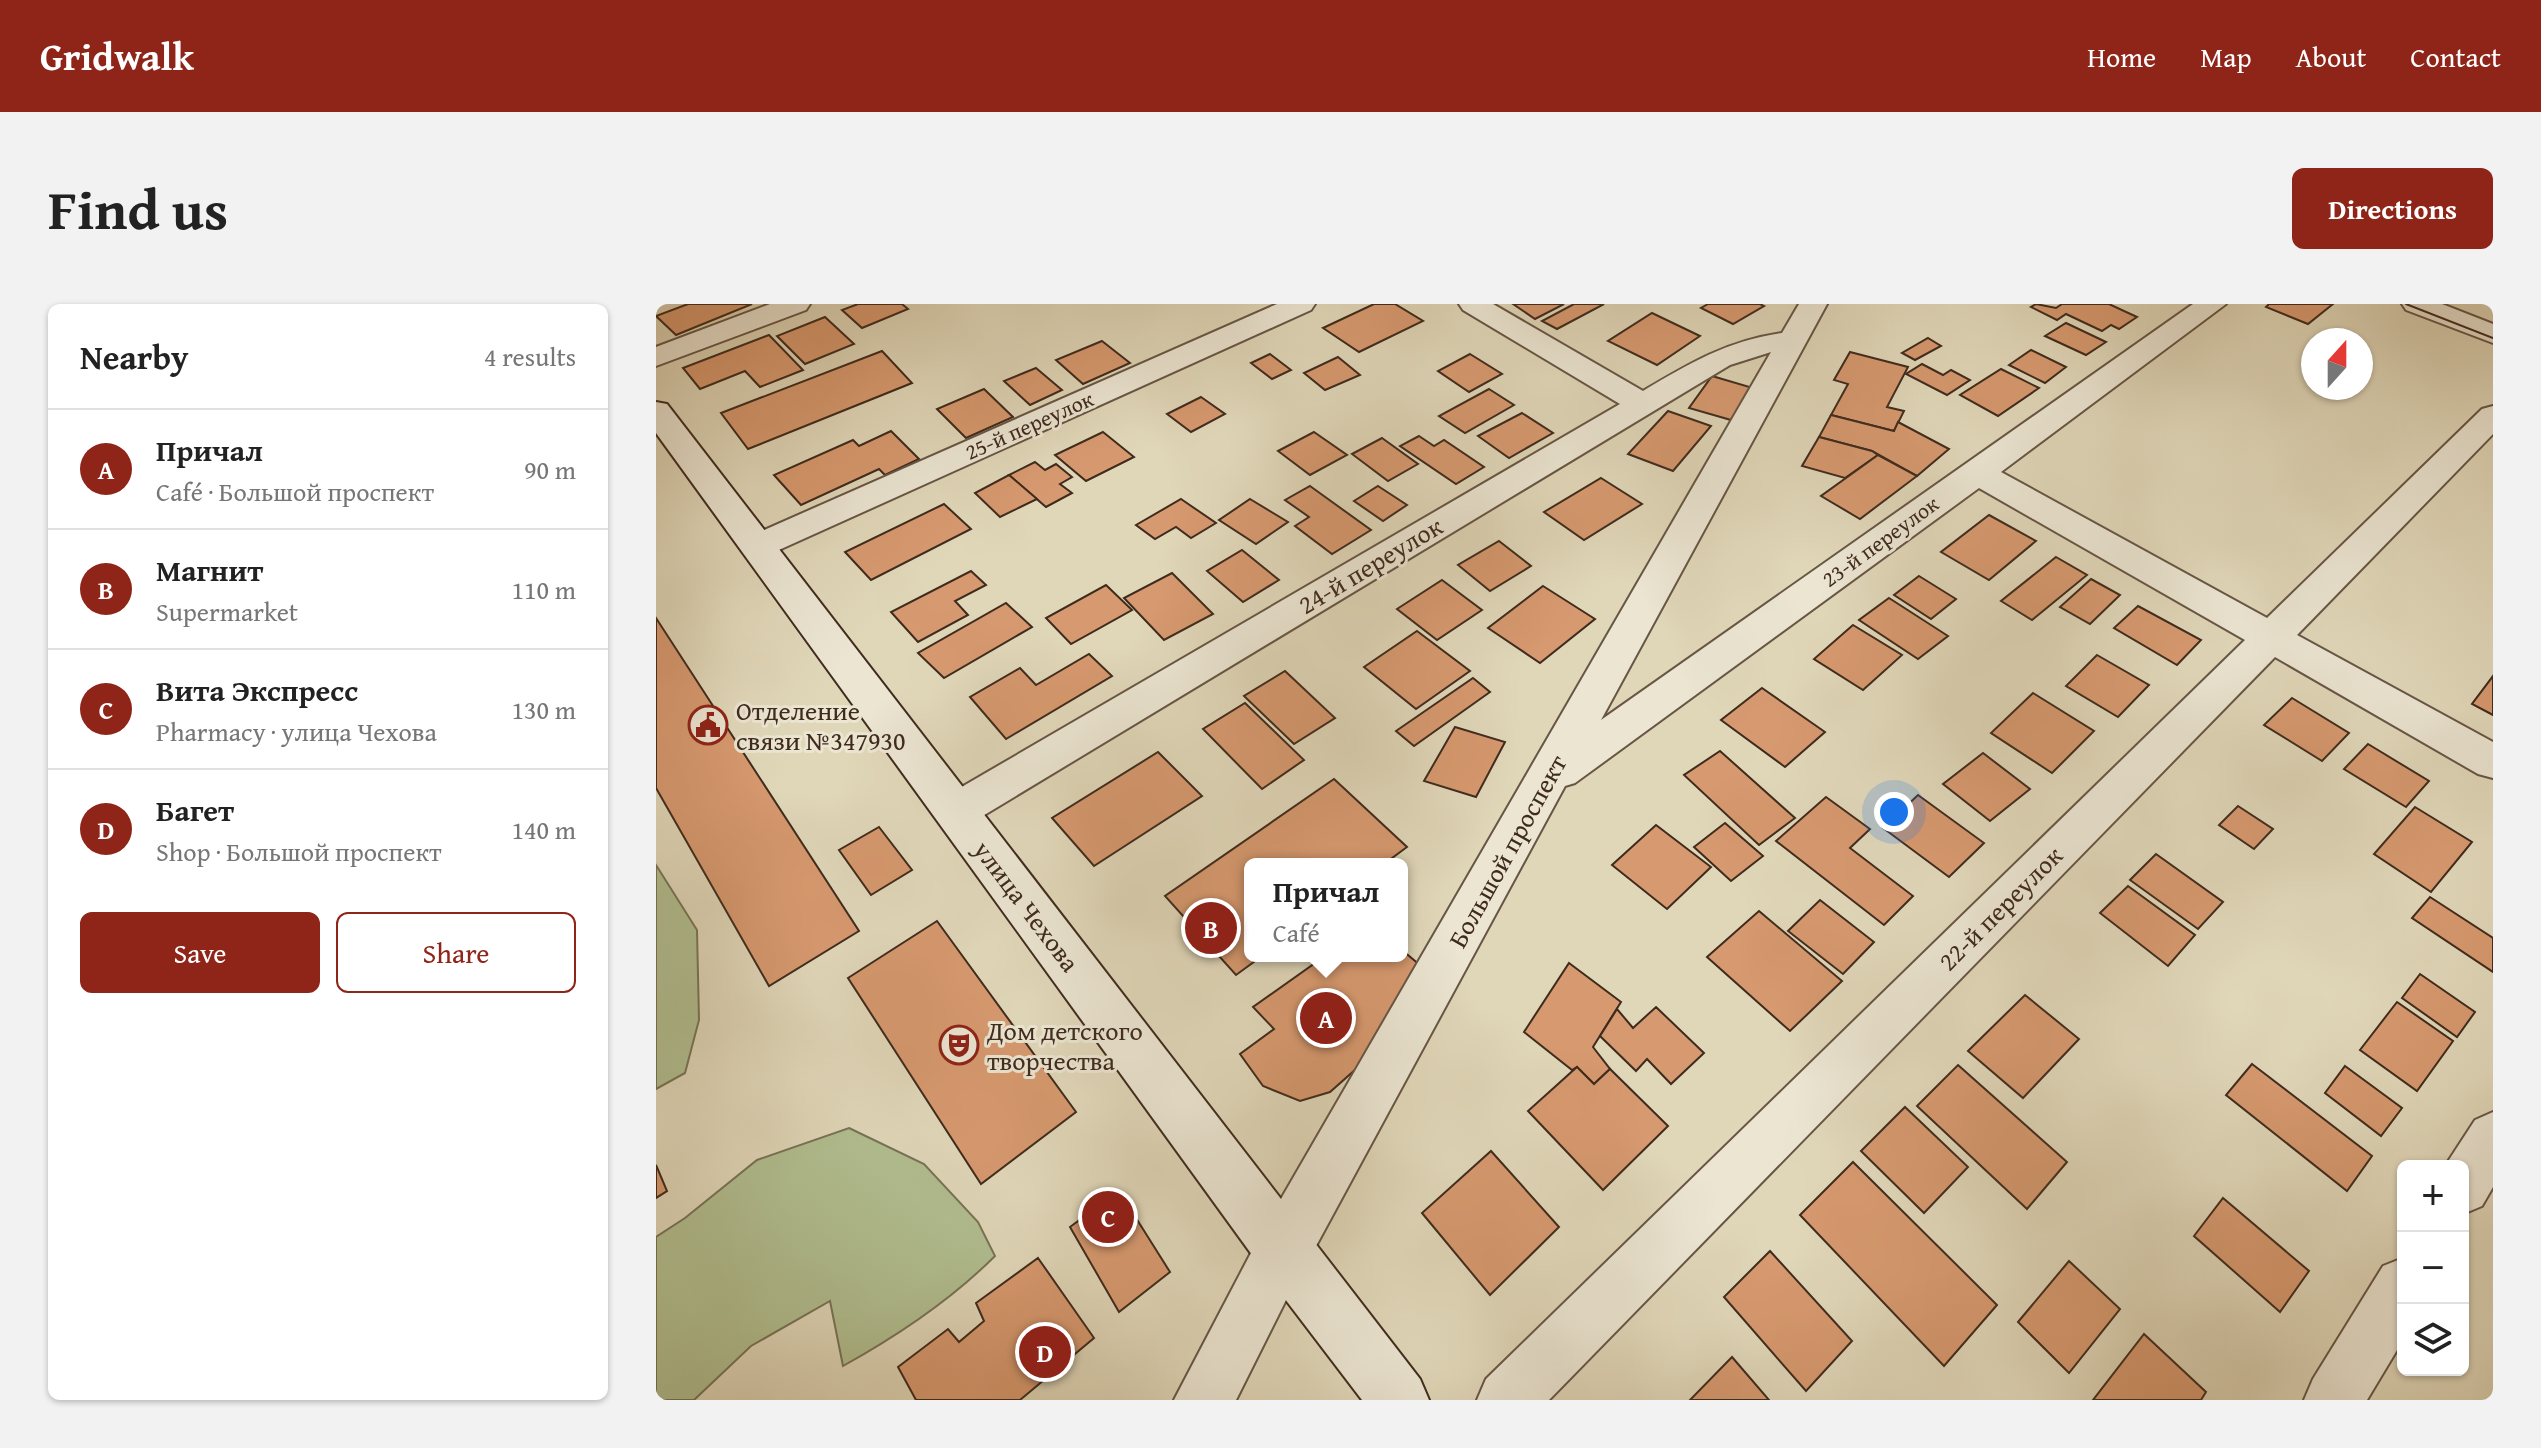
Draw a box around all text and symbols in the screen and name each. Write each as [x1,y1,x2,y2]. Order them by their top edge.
text: Gridwalk [40,28,194,84]
text: Home [2087,36,2156,77]
text: Map [2200,36,2252,77]
text: About [2296,36,2366,77]
text: Contact [2410,36,2501,77]
text: Find us [48,167,228,250]
button: Directions [2292,168,2493,249]
north arrow [2301,328,2373,400]
text: Nearby [80,332,189,381]
text: 4 results [484,337,576,376]
street label: 25-й переулок [960,382,1099,468]
text: Причал [156,428,263,472]
text: A [98,450,114,489]
text: 90 m [524,450,576,489]
text: Café · Большой проспект [156,472,434,511]
street label: 23-й переулок [1815,487,1945,594]
street label: 24-й переулок [1290,506,1450,624]
text: Магнит [156,548,263,592]
text: B [98,570,114,609]
text: 110 m [511,570,576,609]
text: Supermarket [156,592,298,631]
text: Вита Экспресс [156,668,358,712]
text: C [99,690,113,729]
text: 130 m [511,690,576,729]
place label: Отделение связи №347930 [736,691,906,760]
public building icon: Отделение связи №347930 [687,704,729,746]
text: Pharmacy · улица Чехова [156,712,437,751]
street label: Большой проспект [1438,747,1576,955]
text: Багет [156,788,234,832]
your location [1874,792,1914,832]
text: D [98,810,114,849]
text: 140 m [511,810,576,849]
street label: улица Чехова [964,831,1090,980]
text: Shop · Большой проспект [156,832,442,871]
street label: 22-й переулок [1929,836,2072,979]
popup [1244,858,1408,962]
text: Причал [1273,869,1379,913]
pin: B [1185,898,1237,958]
button: Save [80,912,320,993]
button: Share [336,912,576,993]
text: Café [1273,913,1320,952]
pin: A [1300,988,1352,1048]
place label: Дом детского творчества [986,1011,1143,1080]
theatre icon: Дом детского творчества [938,1024,980,1066]
map controls [2397,1160,2469,1376]
button: + [2397,1160,2469,1232]
pin: C [1082,1187,1134,1247]
button: − [2397,1232,2469,1304]
button: layers [2397,1304,2469,1376]
pin: D [1019,1322,1071,1382]

